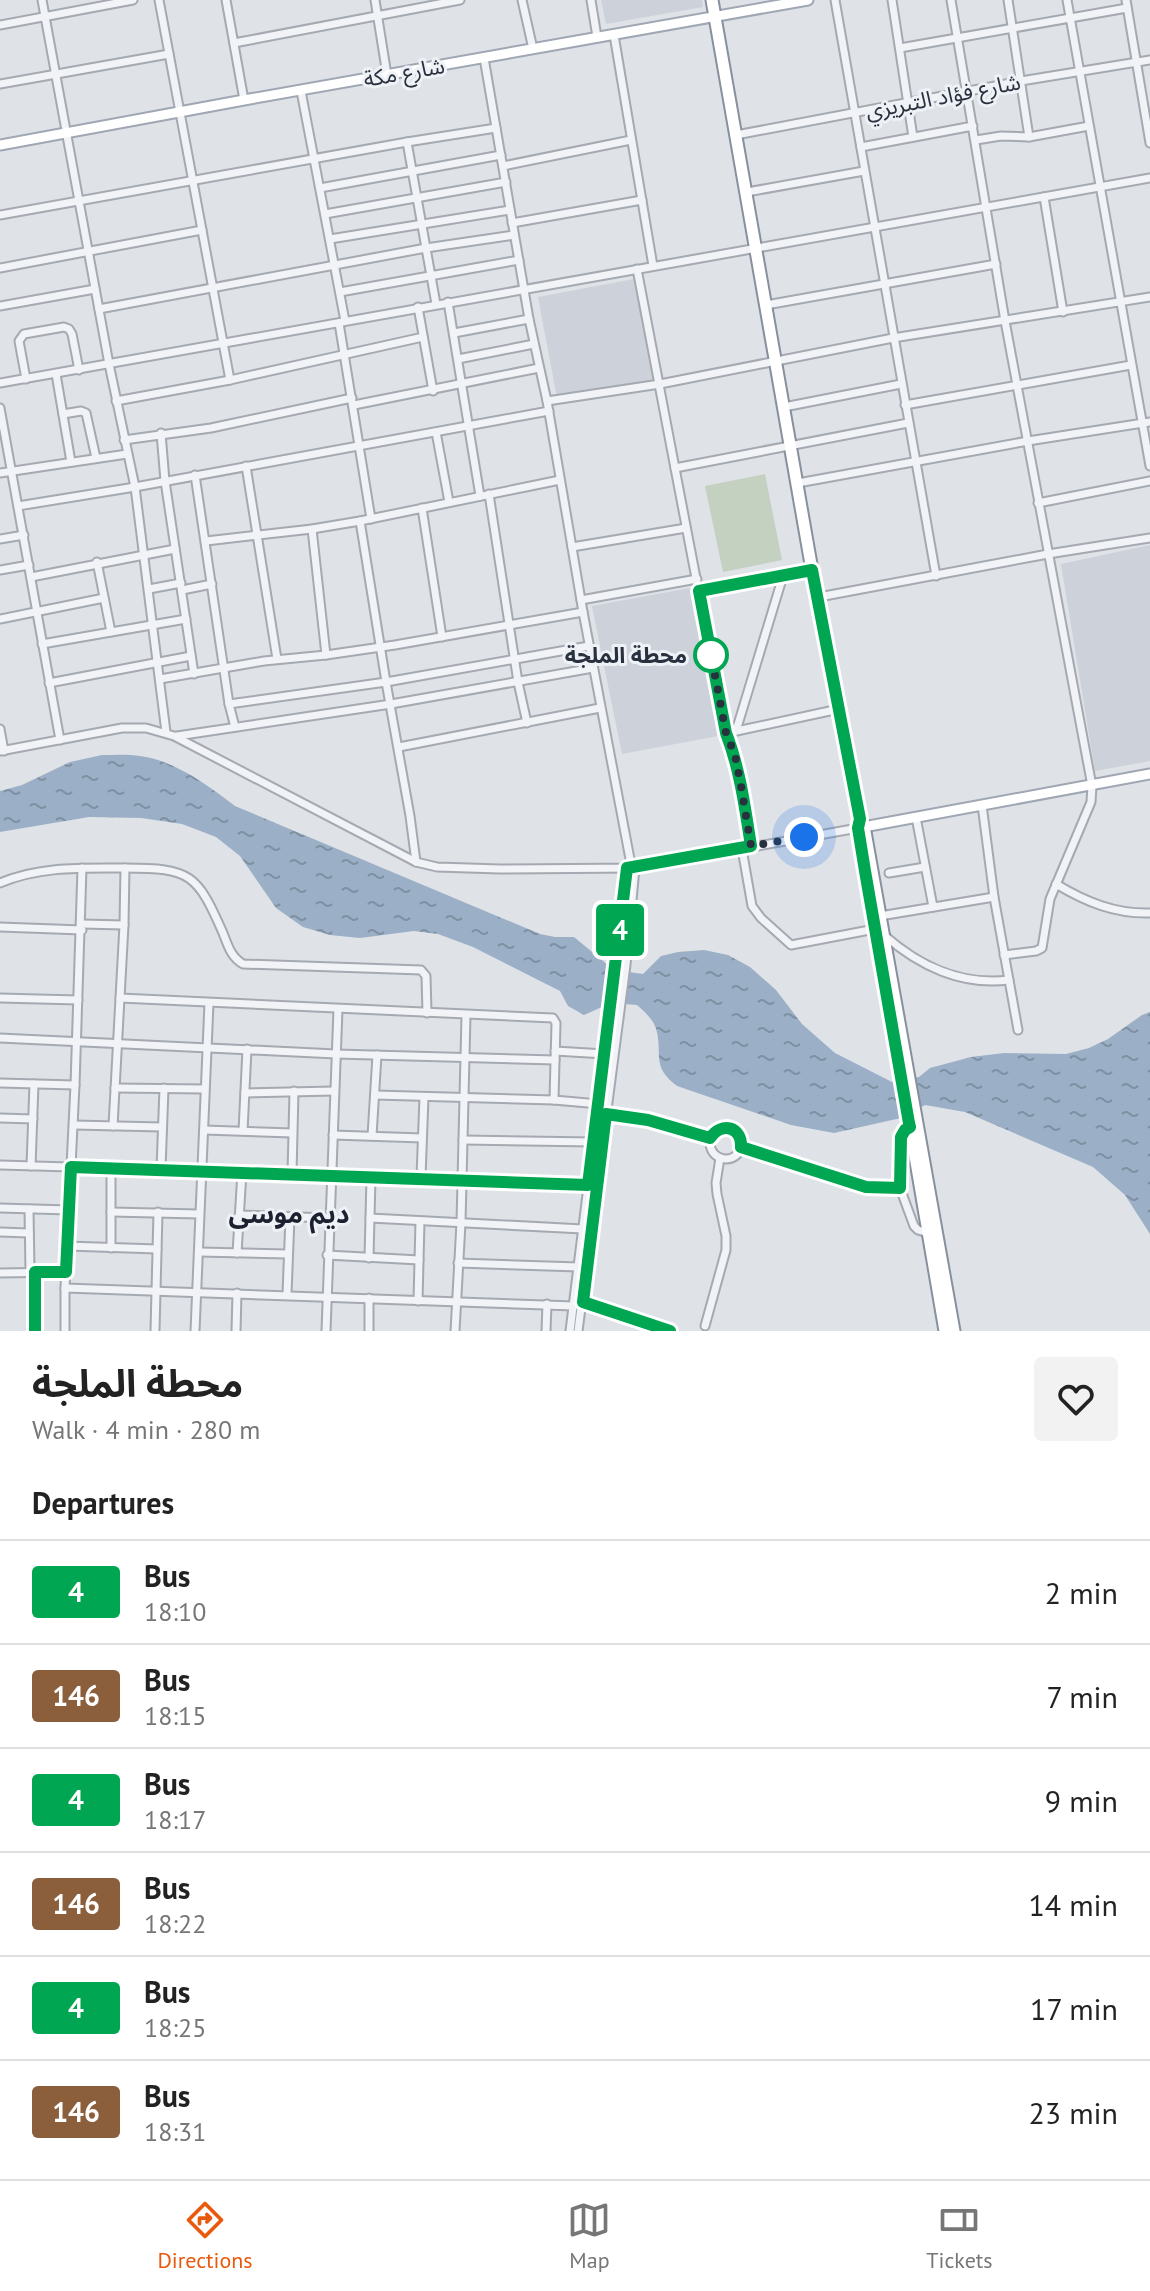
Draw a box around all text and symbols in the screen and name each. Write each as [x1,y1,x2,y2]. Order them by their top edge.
street label: شارع مكة [361,51,447,96]
street label: شارع فؤاد التبريزي [863,67,1023,128]
marker: محطة الملجة [694,638,728,672]
place label: محطة الملجة [565,641,687,669]
your location [784,817,824,857]
line badge: 4 [594,904,646,956]
text: 4 [612,911,628,948]
district label: ديم موسى [229,1197,349,1234]
button: heart [1034,1357,1118,1441]
text: محطة الملجة [32,1358,243,1407]
text: Walk · 4 min · 280 m [32,1413,260,1446]
text: Departures [32,1483,174,1522]
text: Bus [144,1556,191,1595]
text: 4 [68,1573,84,1610]
text: 2 min [1045,1573,1118,1612]
text: 18:10 [144,1595,206,1628]
text: Bus [144,1660,191,1699]
text: 146 [52,1677,100,1714]
text: 7 min [1046,1677,1118,1716]
text: 18:15 [144,1699,206,1732]
text: Bus [144,1764,191,1803]
text: 4 [68,1781,84,1818]
text: 9 min [1045,1781,1118,1820]
text: 18:17 [144,1803,206,1836]
text: Bus [144,1868,191,1907]
text: 146 [52,1885,100,1922]
text: 14 min [1028,1885,1118,1924]
text: 18:22 [144,1907,206,1940]
text: Bus [144,1972,191,2011]
text: 4 [68,1989,84,2026]
text: 17 min [1030,1989,1118,2028]
text: 18:25 [144,2011,206,2044]
text: Bus [144,2076,191,2115]
text: 146 [52,2093,100,2130]
text: 23 min [1028,2093,1118,2132]
text: 18:31 [144,2115,206,2148]
tab: Directions [157,2198,253,2274]
tab: Map [567,2198,611,2274]
tab: Tickets [926,2198,993,2274]

